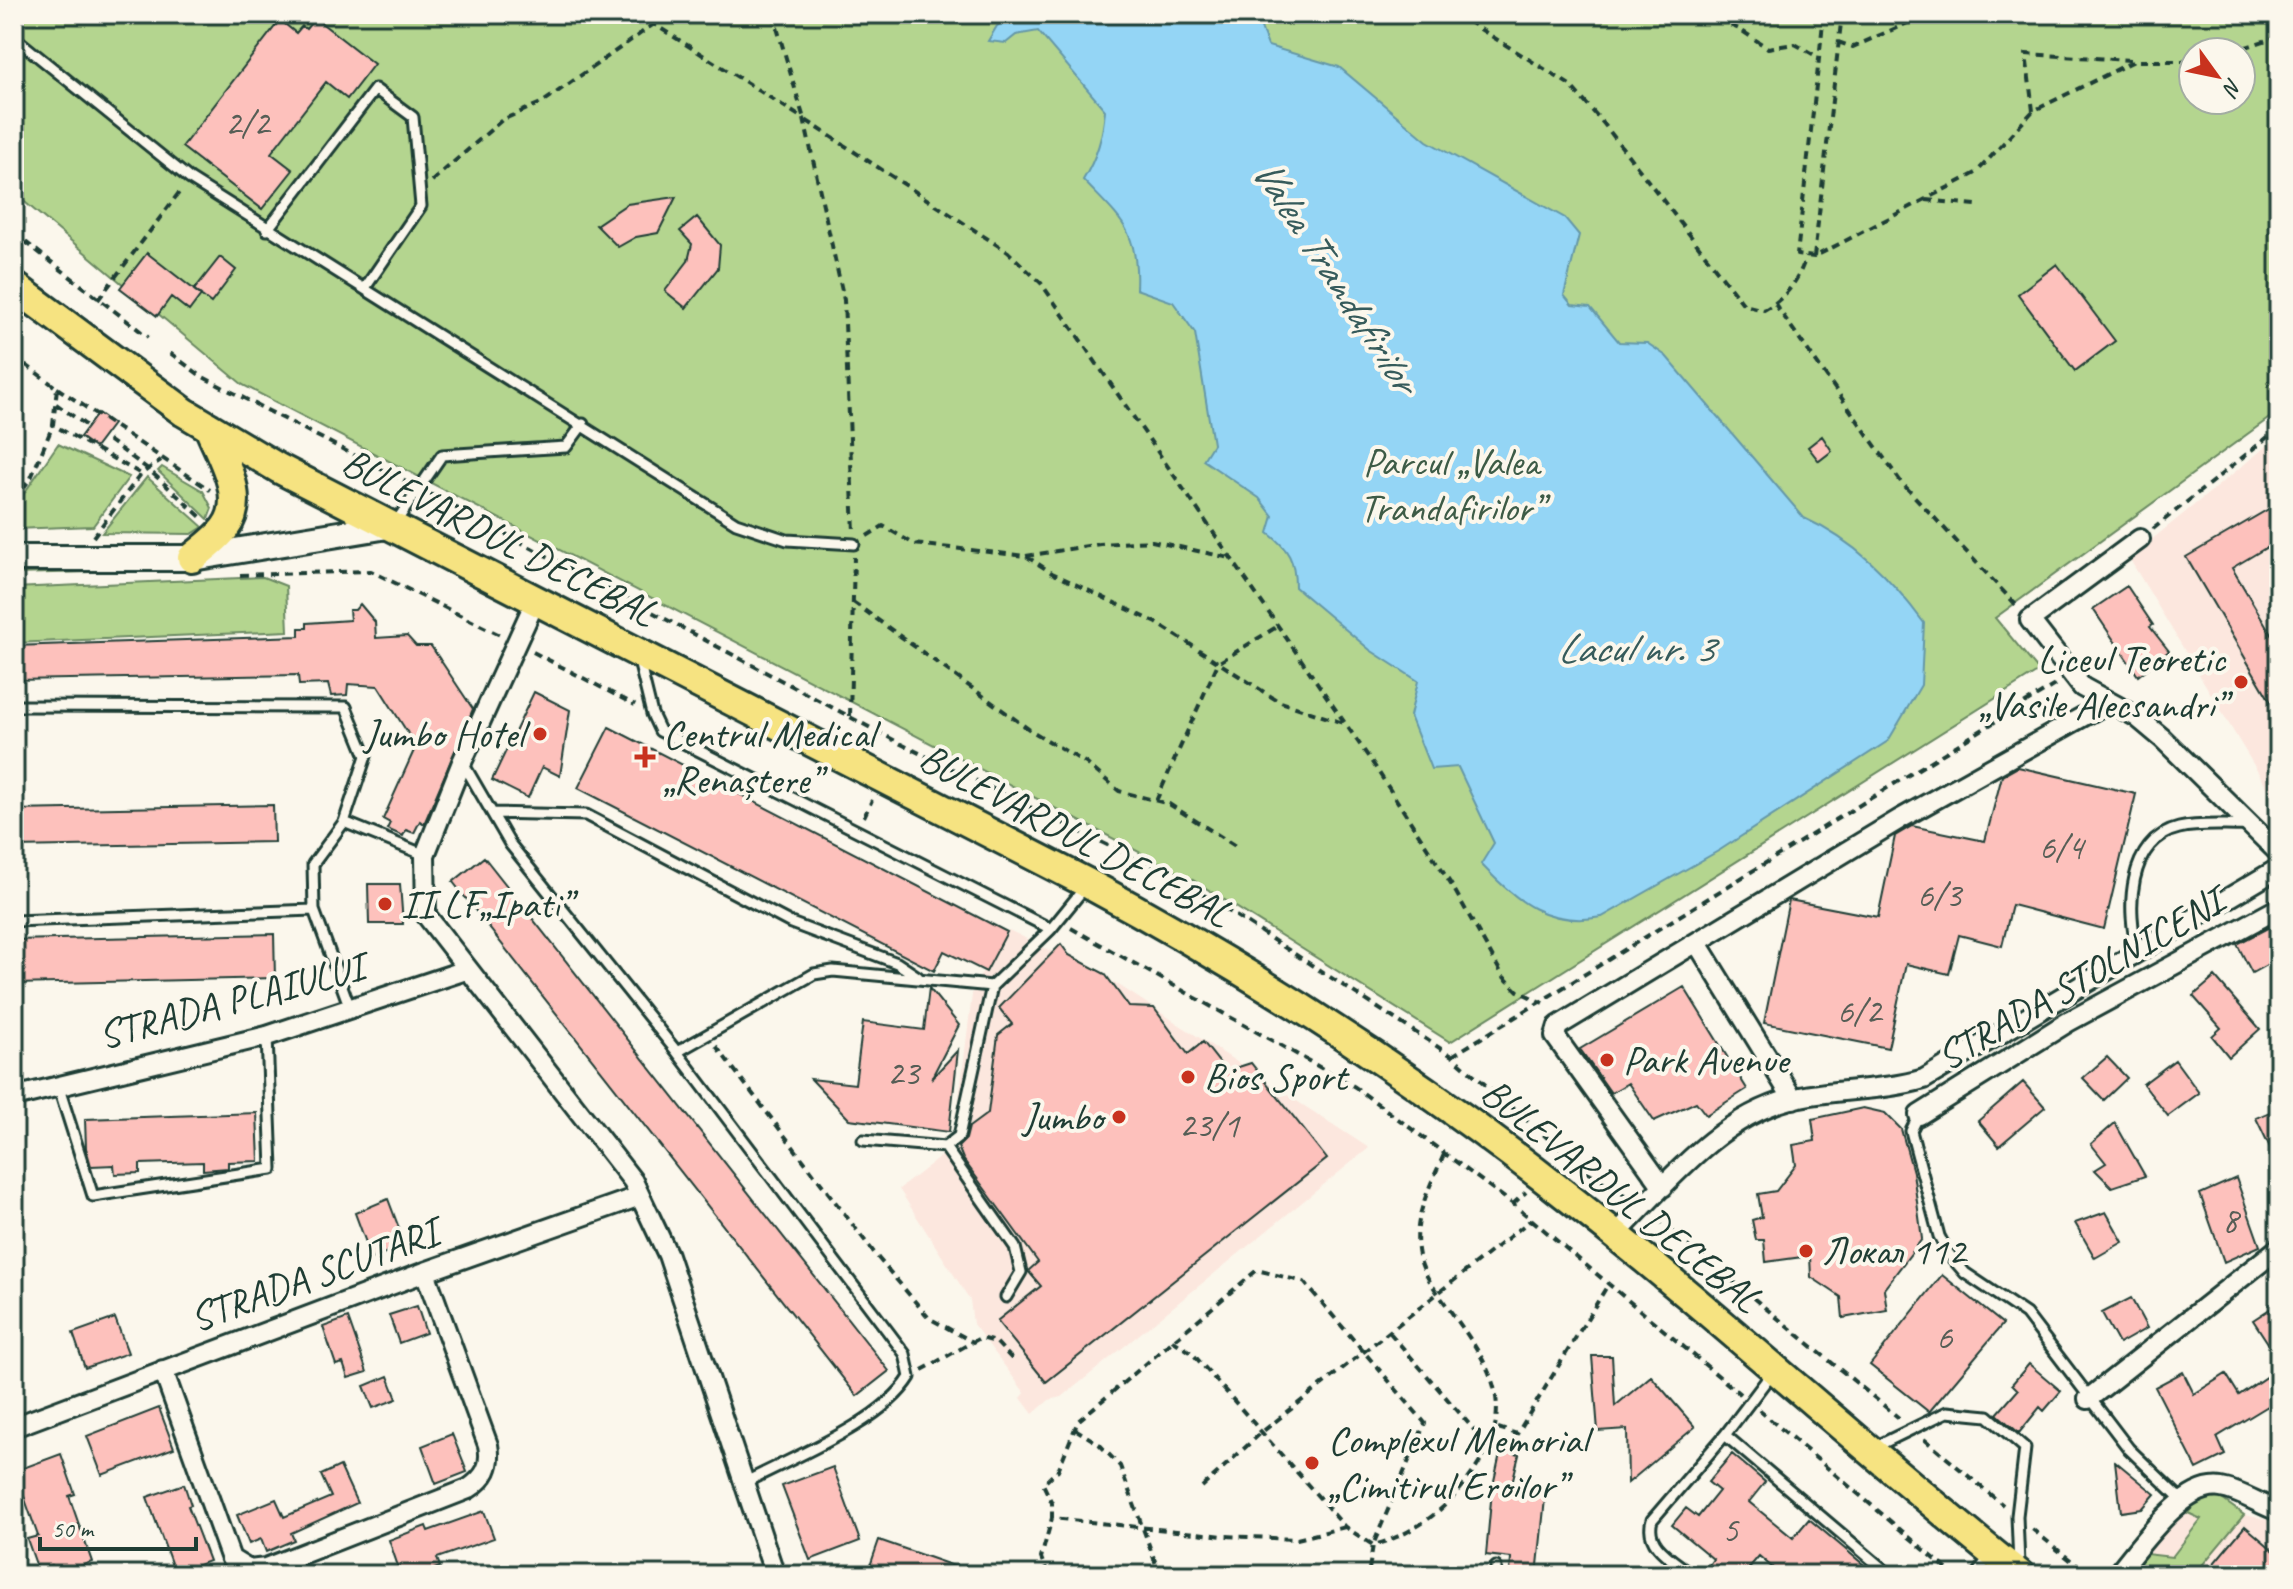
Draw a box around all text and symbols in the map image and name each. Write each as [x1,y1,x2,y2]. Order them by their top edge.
north arrow [2177,36,2257,116]
text: N [2216,73,2248,103]
house number: 2/2 [225,100,272,146]
water label: Valea Trandafirilor [1240,149,1434,408]
street label: BULEVARDUL DECEBAL [334,436,665,638]
park label: Parcul „Valea Trandafirilor” [1360,437,1551,533]
water label: Lacul nr. 3 [1557,622,1721,675]
place label: Liceul Teoretic „Vasile Alecsandri” [1979,634,2233,730]
marker: Liceul Teoretic „Vasile Alecsandri” [2232,673,2250,691]
place label: Jumbo Hotel [362,709,531,759]
place label: Centrul Medical „Renaștere” [663,709,882,805]
marker: Jumbo Hotel [531,725,549,743]
street label: BULEVARDUL DECEBAL [911,732,1240,938]
marker: Centrul Medical „Renaștere” [634,746,656,768]
house number: 6/4 [2039,824,2087,870]
house number: 6/3 [1917,872,1964,918]
street label: STRADA STOLNICENI [1928,873,2239,1081]
place label: II LF„Ipati” [401,879,579,929]
marker: II LF„Ipati” [376,895,394,913]
street label: STRADA PLAIULUI [93,939,378,1060]
house number: 6/2 [1837,988,1884,1034]
place label: Park Avenue [1623,1035,1791,1085]
house number: 23 [887,1050,922,1096]
marker: Park Avenue [1598,1051,1616,1069]
place label: Bios Sport [1204,1052,1350,1102]
street label: BULEVARDUL DECEBAL [1471,1067,1771,1324]
marker: Bios Sport [1179,1068,1197,1086]
place label: Jumbo [1021,1092,1107,1142]
house number: 23/1 [1179,1102,1241,1148]
marker: Jumbo [1110,1108,1128,1126]
house number: 8 [2222,1197,2242,1243]
street label: STRADA SCUTARI [183,1204,452,1343]
place label: Локал 112 [1822,1226,1968,1276]
marker: Локал 112 [1797,1242,1815,1260]
house number: 6 [1936,1314,1954,1360]
place label: Complexul Memorial „Cimitirul Eroilor” [1328,1415,1594,1511]
marker: Complexul Memorial „Cimitirul Eroilor” [1303,1454,1321,1472]
scale bar [40,1501,196,1551]
house number: 5 [1722,1507,1740,1553]
text: 50 m [52,1514,95,1544]

